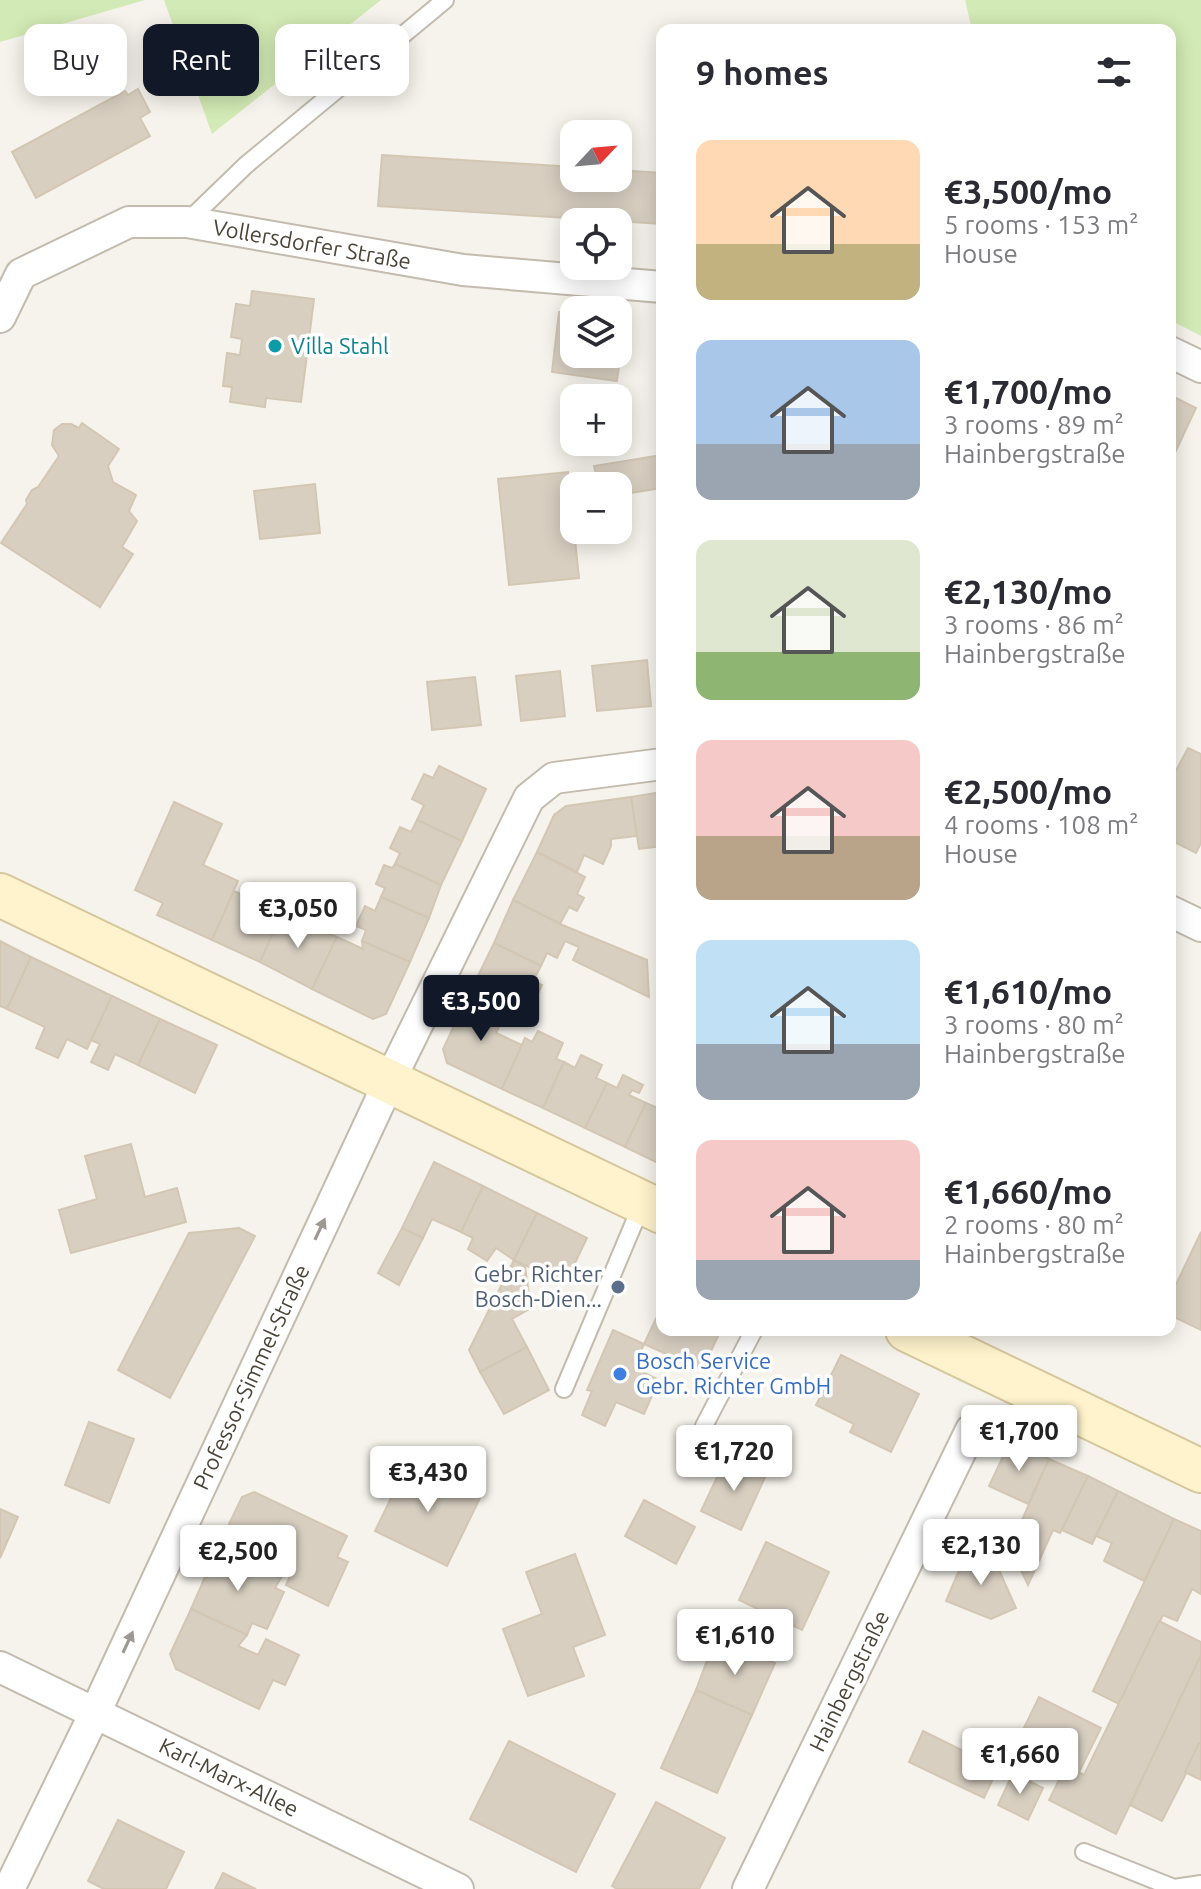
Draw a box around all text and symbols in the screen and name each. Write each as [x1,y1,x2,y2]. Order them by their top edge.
chip: Buy [24,24,127,96]
chip: Rent [143,24,259,96]
chip: Filters [275,24,409,96]
icon: filters [1092,50,1136,94]
text: 9 homes [696,53,829,91]
north arrow [560,120,632,192]
map controls [560,120,632,544]
icon: home [760,172,856,268]
text: €3,500/mo [944,172,1112,210]
button: locate [560,208,632,280]
text: 5 rooms · 153 m² [944,210,1139,239]
street label: Vollersdorfer Straße [211,214,413,273]
text: House [944,239,1018,268]
button: layers [560,296,632,368]
place label: Villa Stahl [291,333,389,358]
marker: Villa Stahl [266,337,284,355]
icon: home [760,372,856,468]
text: €1,700/mo [944,372,1112,410]
button: + [560,384,632,456]
text: 3 rooms · 89 m² [944,410,1124,439]
text: Hainbergstraße [944,439,1126,468]
button: − [560,472,632,544]
icon: home [760,572,856,668]
text: €2,130/mo [944,572,1112,610]
text: 3 rooms · 86 m² [944,610,1124,639]
text: Hainbergstraße [944,639,1126,668]
icon: home [760,772,856,868]
text: €2,500/mo [944,772,1112,810]
text: 4 rooms · 108 m² [944,810,1139,839]
text: House [944,839,1018,868]
pin: €3,050 [233,882,363,950]
text: €3,050 [258,893,338,922]
icon: home [760,972,856,1068]
text: €1,610/mo [944,972,1112,1010]
pin: €3,500 [416,975,546,1043]
text: €3,500 [441,986,521,1015]
text: 3 rooms · 80 m² [944,1010,1124,1039]
text: Hainbergstraße [944,1039,1126,1068]
icon: home [760,1172,856,1268]
text: €1,660/mo [944,1172,1112,1210]
text: 2 rooms · 80 m² [944,1210,1124,1239]
one-way arrow [313,1217,327,1240]
text: Hainbergstraße [944,1239,1126,1268]
street label: Professor-Simmel-Straße [187,1260,314,1493]
place label: Gebr. Richter Bosch-Dien... [474,1261,603,1311]
marker: Gebr. Richter Bosch-Dien... [609,1278,627,1296]
place label: Bosch Service Gebr. Richter GmbH [636,1348,831,1398]
marker: Bosch Service Gebr. Richter GmbH [611,1365,629,1383]
pin: €1,700 [954,1405,1084,1473]
text: €1,700 [979,1416,1059,1445]
pin: €1,720 [669,1425,799,1493]
text: €1,720 [694,1436,774,1465]
pin: €3,430 [363,1446,493,1514]
text: €3,430 [388,1457,468,1486]
pin: €2,130 [916,1519,1046,1587]
pin: €2,500 [173,1525,303,1593]
text: €2,130 [941,1530,1021,1559]
text: €2,500 [198,1536,278,1565]
street label: Hainbergstraße [804,1606,893,1755]
pin: €1,610 [670,1609,800,1677]
text: €1,610 [695,1620,775,1649]
one-way arrow [121,1630,135,1654]
pin: €1,660 [955,1728,1085,1796]
street label: Karl-Marx-Allee [156,1732,303,1821]
text: €1,660 [980,1739,1060,1768]

